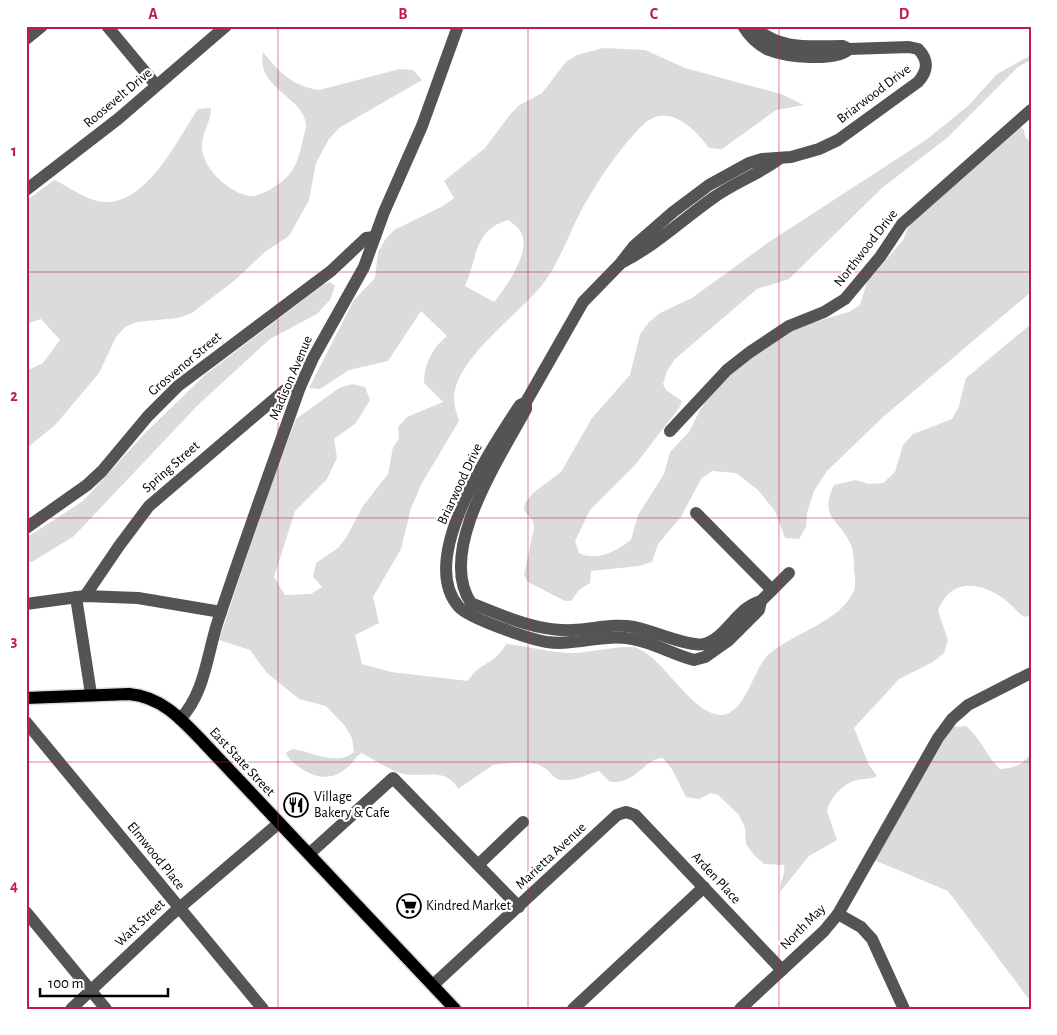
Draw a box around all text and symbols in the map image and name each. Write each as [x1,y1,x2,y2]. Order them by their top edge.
text: A [148,6,158,22]
text: B [398,6,408,22]
text: C [650,6,659,22]
text: D [899,6,910,22]
street label: Briarwood Drive [835,62,913,126]
street label: Roosevelt Drive [81,66,155,130]
text: 1 [11,143,17,159]
street label: Northwood Drive [832,207,900,289]
street label: Grosvenor Street [146,329,225,398]
street label: Madison Avenue [267,334,315,422]
text: 2 [10,388,18,404]
street label: Spring Street [140,438,203,496]
street label: Briarwood Drive [435,441,485,527]
text: 3 [11,633,18,649]
street label: East State Street [207,725,278,799]
place label: Village Bakery & Cafe [314,790,390,820]
restaurant icon: Village Bakery & Cafe [283,792,309,818]
street label: Elmwood Place [125,819,187,893]
street label: Marietta Avenue [513,820,589,892]
street label: Arden Place [689,850,743,906]
text: 4 [10,878,18,894]
supermarket icon: Kindred Market [396,893,422,919]
street label: Watt Street [112,896,168,949]
place label: Kindred Market [426,899,511,913]
street label: North May [778,902,828,952]
scale bar [40,965,168,997]
text: 100 m [48,976,83,991]

